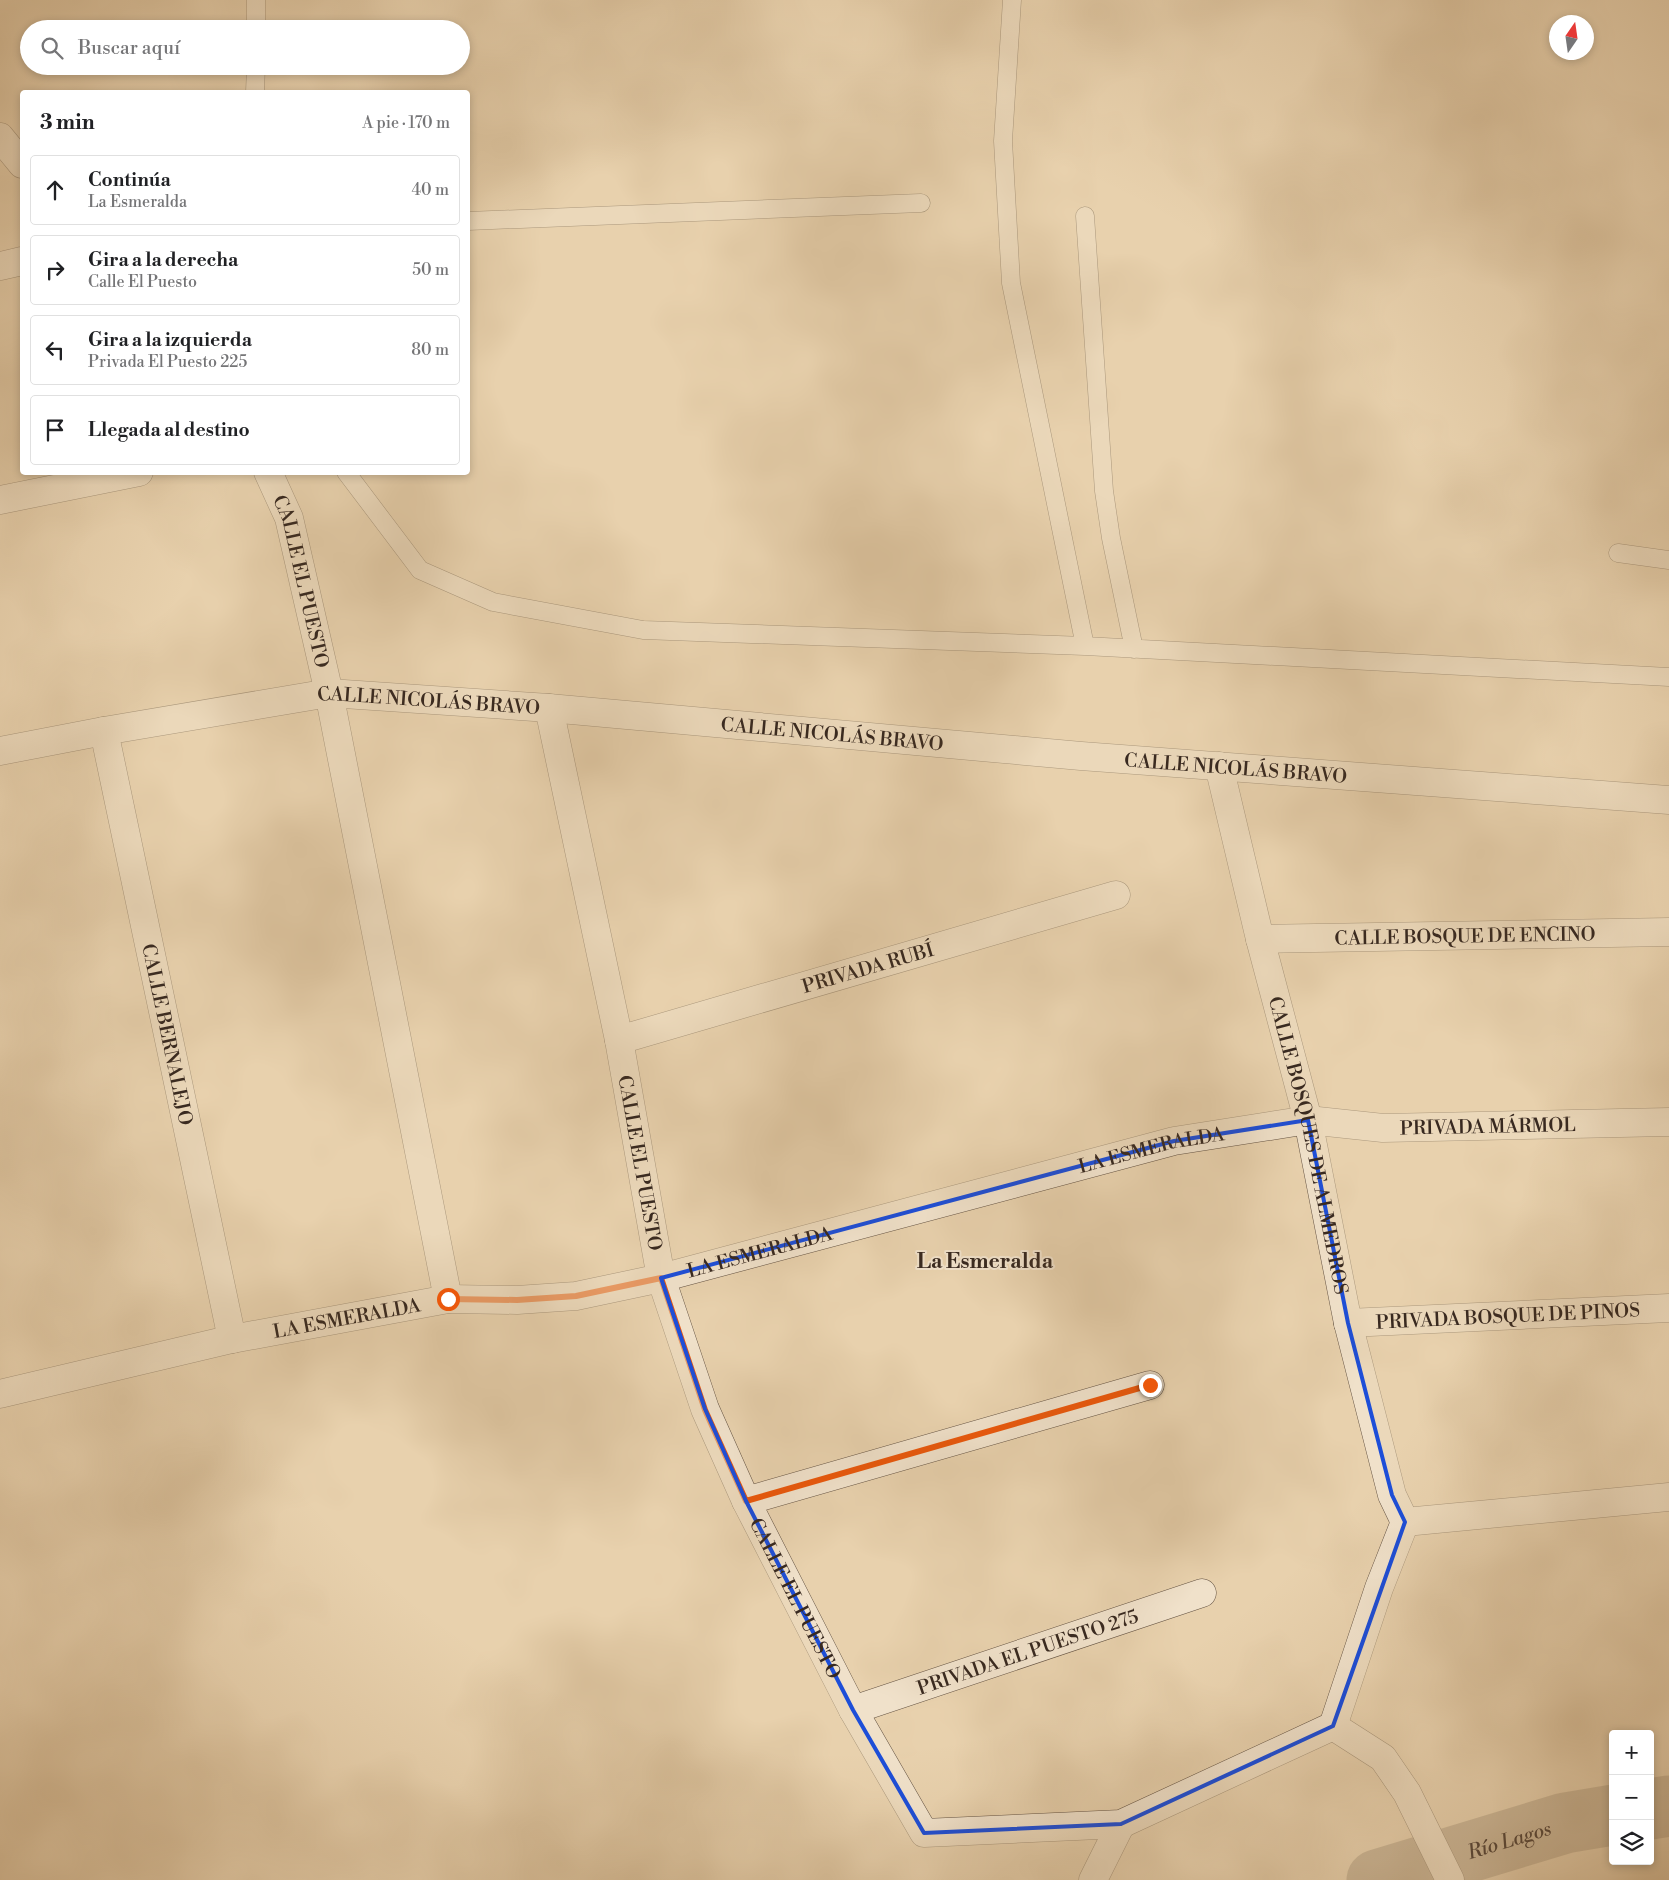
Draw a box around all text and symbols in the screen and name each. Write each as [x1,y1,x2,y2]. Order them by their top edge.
north arrow [1549,15,1594,60]
search box [20,20,470,75]
icon: search [38,34,66,62]
text: Buscar aquí [78,36,180,60]
text: 3 min [40,110,95,136]
text: A pie · 170 m [362,113,450,133]
text: Continúa [88,168,171,192]
icon: ahead [41,176,69,204]
text: 40 m [412,180,449,200]
text: La Esmeralda [88,192,187,212]
text: Gira a la derecha [88,248,238,272]
icon: right [41,256,69,284]
text: 50 m [412,260,449,280]
text: Calle El Puesto [88,272,197,292]
text: Gira a la izquierda [88,328,252,352]
icon: left [41,336,69,364]
text: 80 m [411,340,449,360]
text: Privada El Puesto 225 [88,352,247,372]
icon: arrive [41,416,69,444]
text: Llegada al destino [88,418,250,442]
street label: CALLE EL PUESTO [267,491,334,670]
street label: CALLE NICOLÁS BRAVO [316,682,541,720]
street label: CALLE NICOLÁS BRAVO [720,713,945,757]
street label: CALLE NICOLÁS BRAVO [1123,748,1348,789]
street label: CALLE BOSQUE DE ENCINO [1334,922,1596,951]
street label: PRIVADA RUBÍ [799,937,937,999]
street label: CALLE BERNALEJO [136,942,198,1128]
street label: CALLE BOSQUES DE ALMEDROS [1263,994,1353,1297]
street label: CALLE EL PUESTO [612,1073,667,1253]
street label: PRIVADA MÁRMOL [1400,1113,1576,1141]
street label: LA ESMERALDA [1076,1122,1227,1179]
street label: LA ESMERALDA [684,1222,836,1284]
district label: La Esmeralda [917,1249,1054,1275]
route start [437,1288,460,1311]
street label: LA ESMERALDA [271,1293,423,1344]
street label: PRIVADA BOSQUE DE PINOS [1375,1298,1641,1335]
route end [1139,1374,1162,1397]
street label: CALLE EL PUESTO [744,1514,846,1683]
street label: PRIVADA EL PUESTO 275 [914,1604,1142,1701]
map controls [1609,1730,1654,1865]
button: + [1609,1730,1654,1775]
button: − [1609,1775,1654,1820]
water label: Río Lagos [1464,1817,1555,1866]
button: layers [1609,1820,1654,1865]

